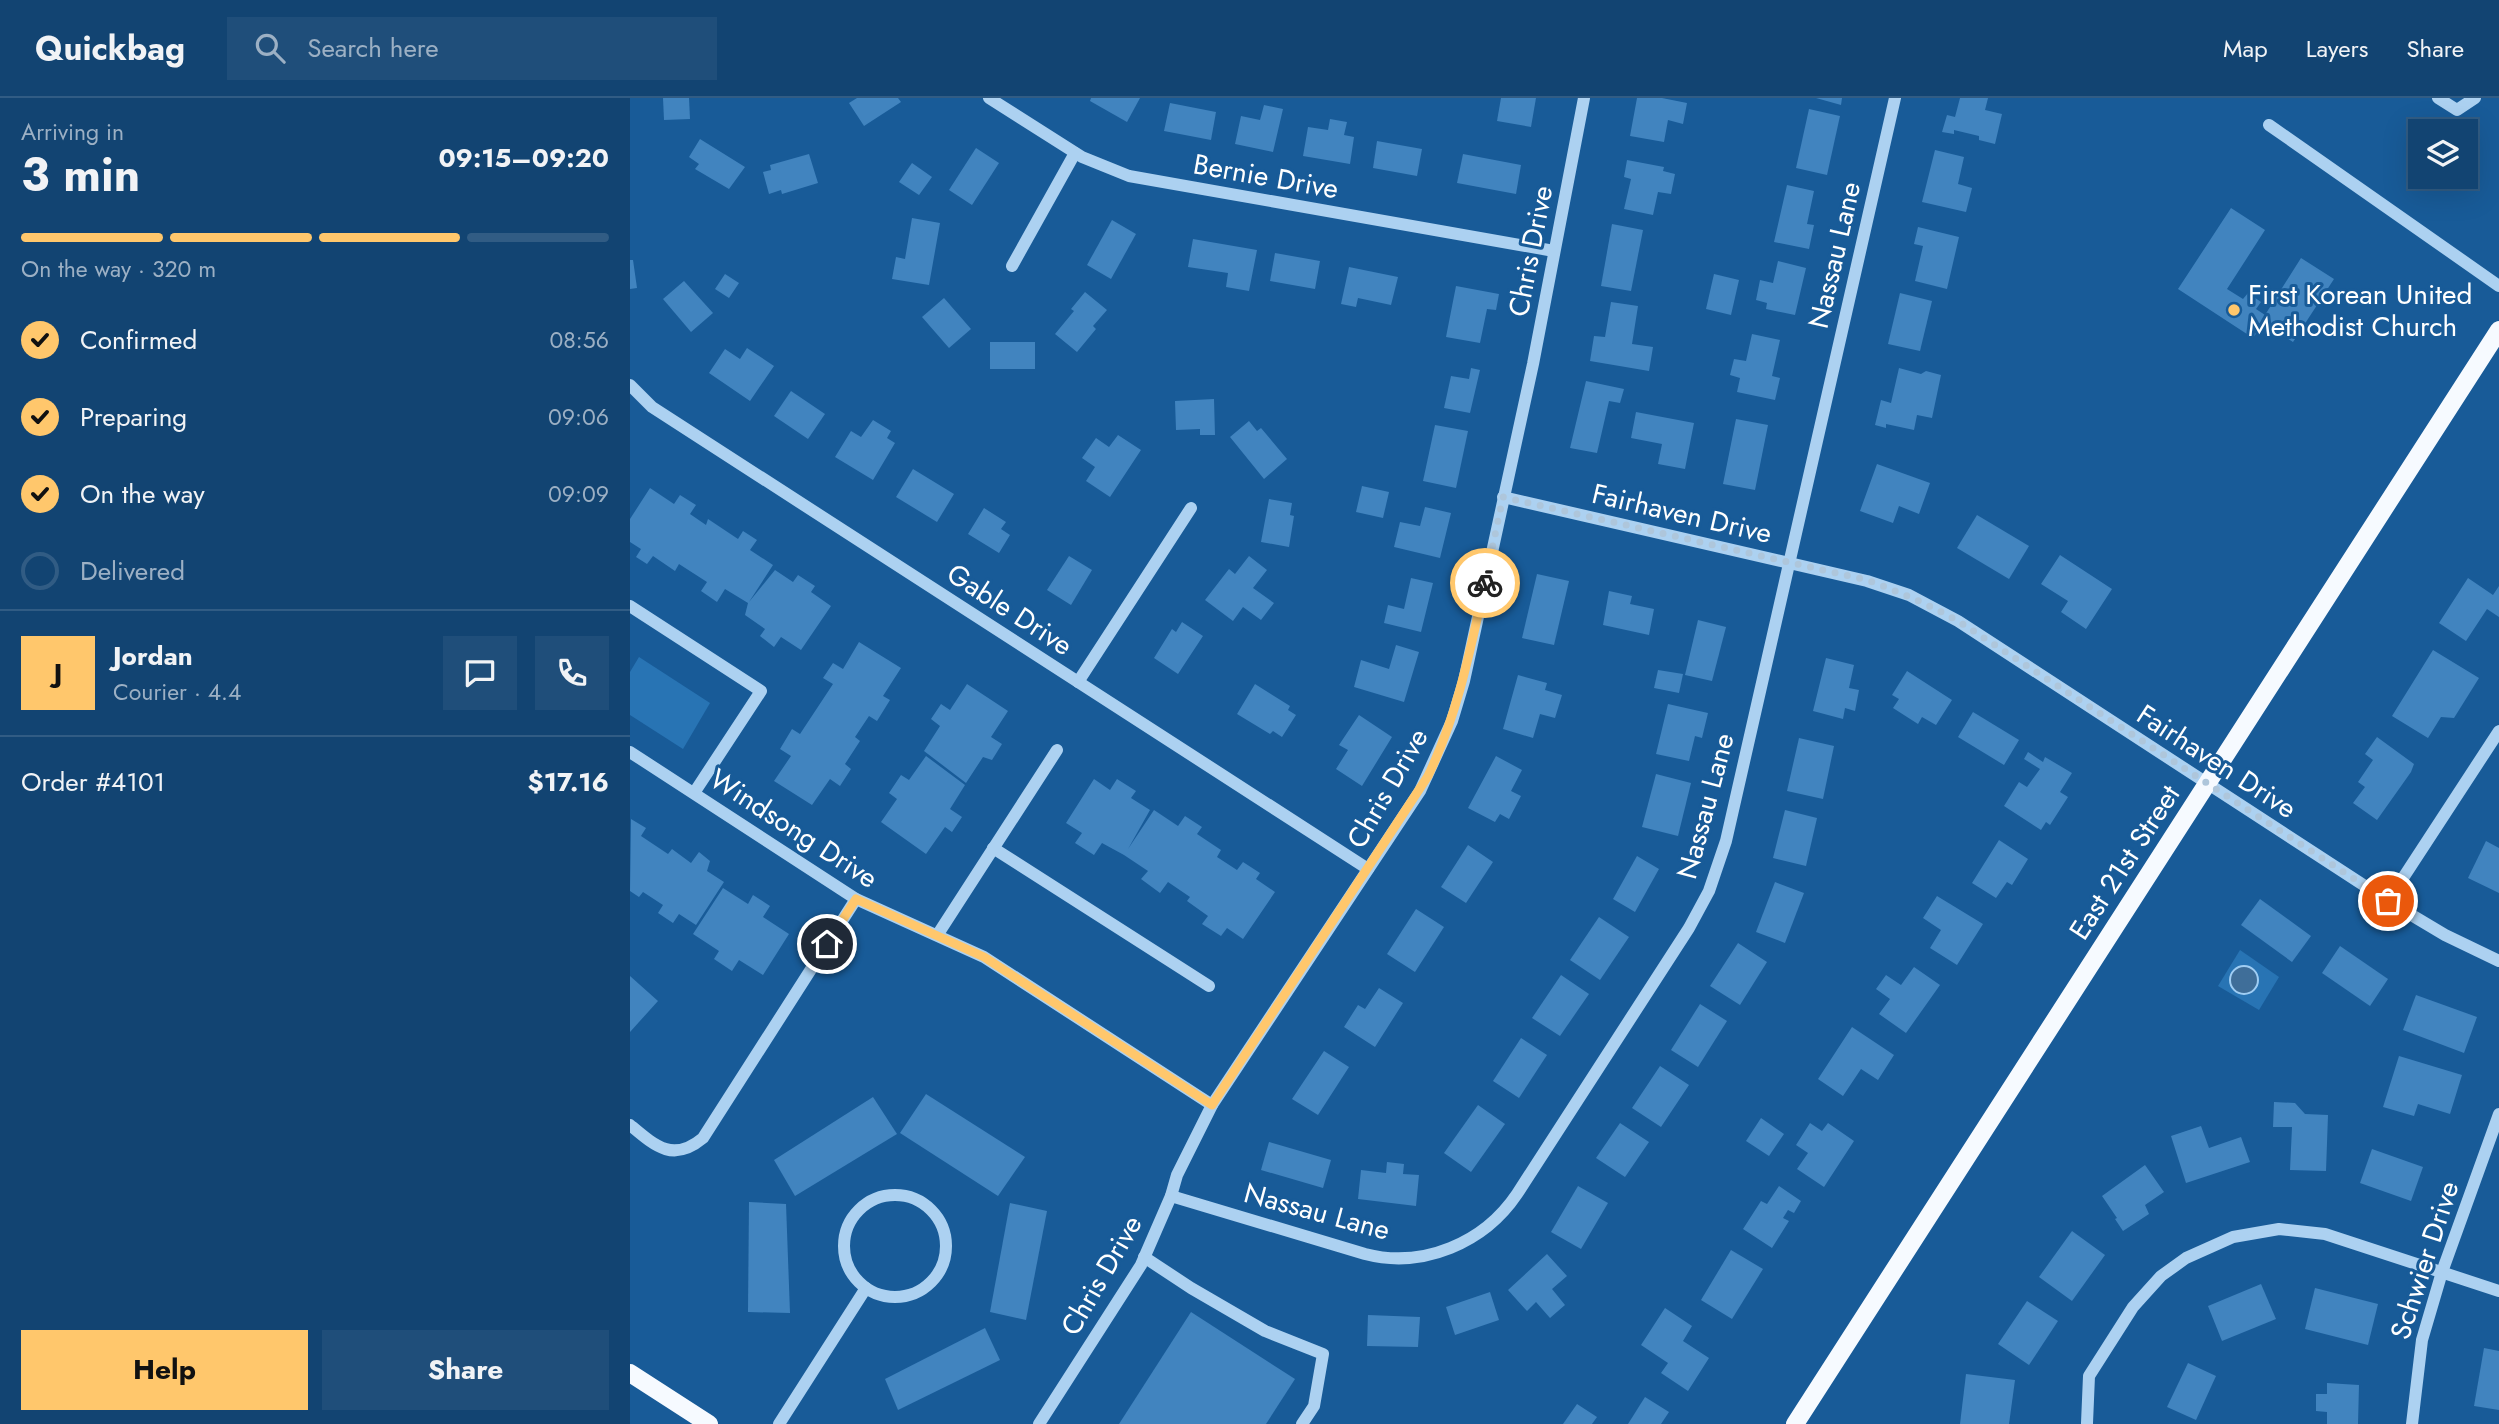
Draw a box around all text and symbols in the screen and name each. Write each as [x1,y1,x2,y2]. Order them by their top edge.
search box [227,17,717,80]
text: Quickbag [35,25,185,72]
icon: search [251,29,289,67]
text: Search here [307,29,439,67]
text: Map [2223,31,2268,66]
text: Layers [2306,31,2368,66]
text: Share [2406,31,2464,66]
text: Arriving in [21,115,124,149]
map controls [2408,119,2478,189]
button: layers [2408,119,2478,189]
text: 09:15–09:20 [438,139,609,177]
text: 3 min [21,142,140,208]
street label: Bernie Drive [1190,144,1342,209]
street label: Nassau Lane [1798,178,1871,333]
street label: Chris Drive [1498,182,1563,320]
text: On the way · 320 m [21,252,216,286]
place label: First Korean United Methodist Church [2248,274,2472,347]
marker: First Korean United Methodist Church [2226,302,2242,318]
icon: check [21,321,59,359]
text: Confirmed [80,321,197,359]
text: 08:56 [550,323,609,357]
icon: check [21,398,59,436]
text: Preparing [80,398,187,436]
text: 09:06 [548,400,609,434]
street label: Fairhaven Drive [1588,473,1776,554]
icon: check [21,475,59,513]
text: On the way [80,475,205,513]
text: 09:09 [548,477,609,511]
courier [1450,548,1520,618]
text: Delivered [80,552,185,590]
street label: Gable Drive [939,553,1081,665]
icon: bike [1466,564,1504,602]
button: chat [443,636,517,710]
button: phone [535,636,609,710]
text: Jordan [113,637,193,675]
text: J [54,654,62,692]
text: Courier · 4.4 [113,675,241,709]
street label: Fairhaven Drive [2129,694,2305,829]
street label: Chris Drive [1337,721,1438,856]
street label: Nassau Lane [1666,729,1745,884]
street label: Windsong Drive [701,759,886,898]
text: Order #4101 [21,763,165,801]
text: $17.16 [528,763,609,801]
street label: East 21st Street [2059,777,2190,948]
pin [2358,871,2418,931]
icon: bag [2369,882,2407,920]
pin [797,914,857,974]
icon: home [808,925,846,963]
street label: Nassau Lane [1239,1172,1394,1251]
street label: Schwier Drive [2380,1176,2469,1345]
street label: Chris Drive [1051,1208,1152,1343]
button: Help [21,1330,308,1410]
button: Share [322,1330,609,1410]

